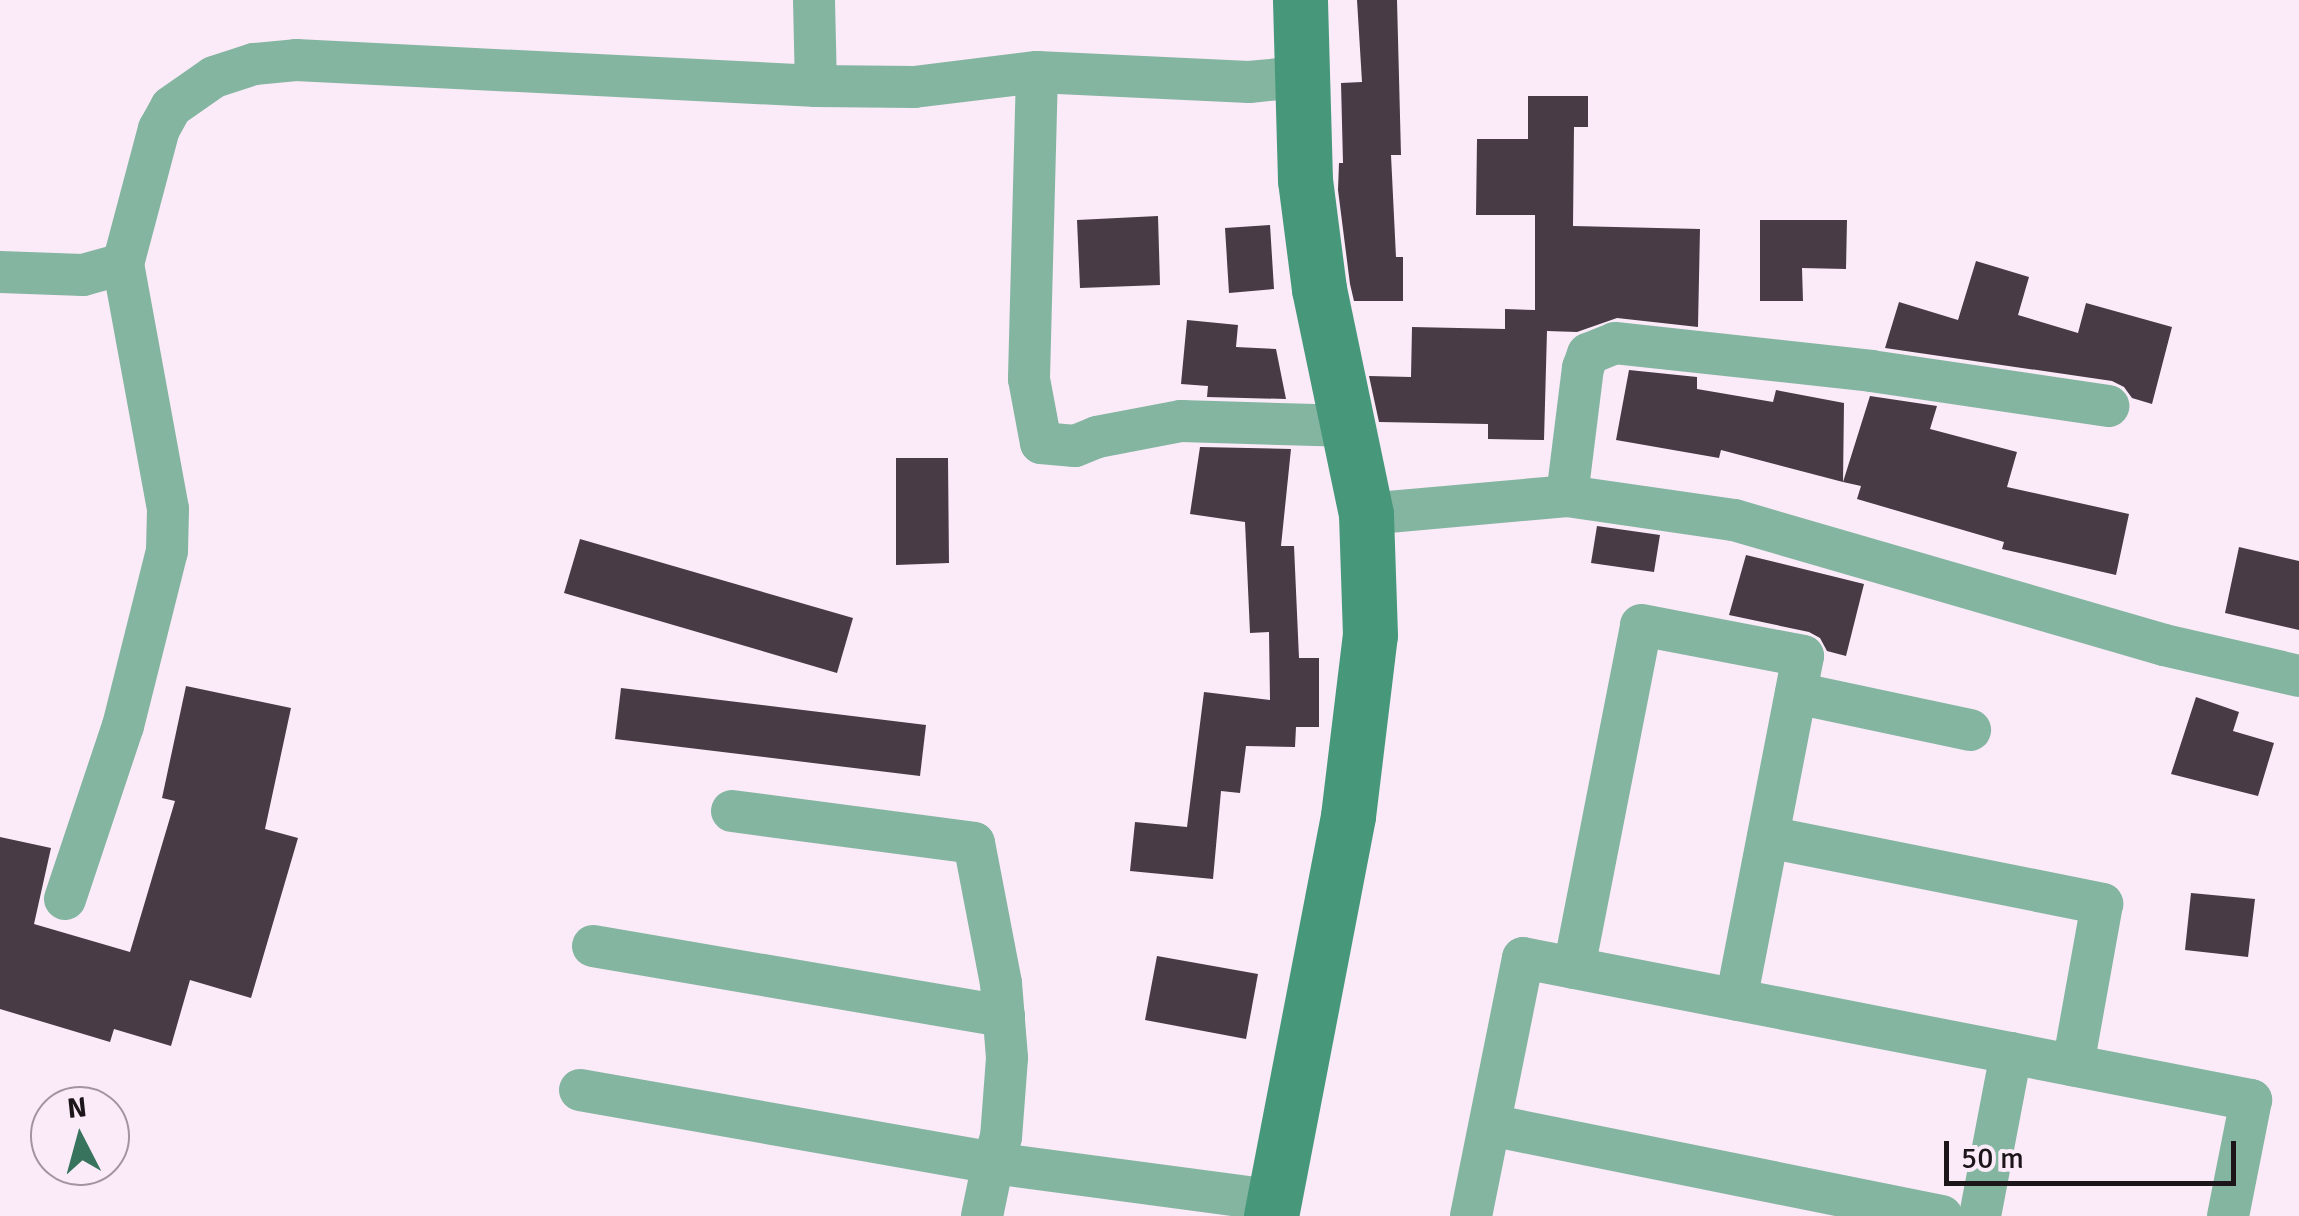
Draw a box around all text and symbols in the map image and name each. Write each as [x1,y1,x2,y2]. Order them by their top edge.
north arrow [30,1086,130,1186]
text: N [66,1090,89,1126]
scale bar [1949,1121,2242,1183]
text: 50 m [1961,1140,2024,1177]

